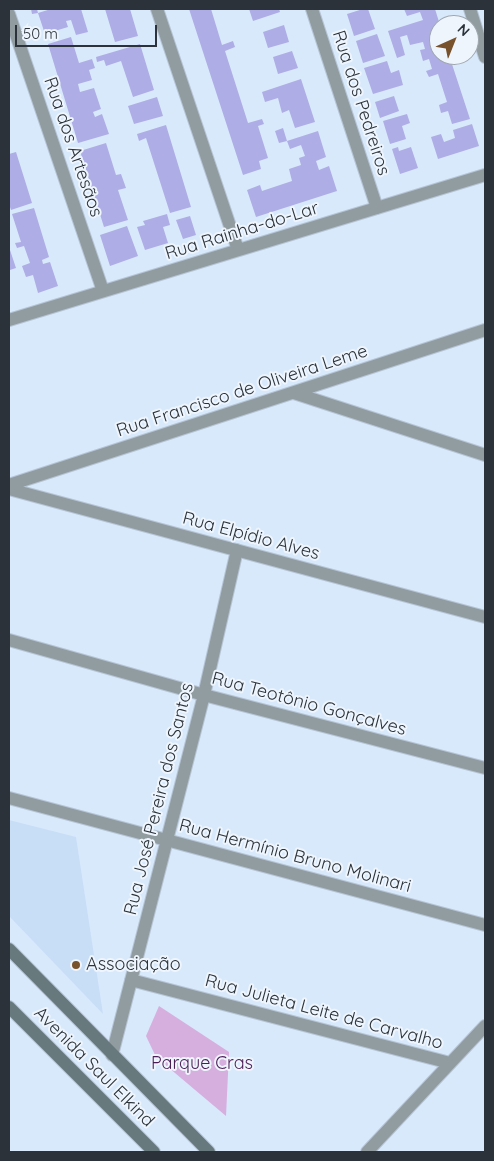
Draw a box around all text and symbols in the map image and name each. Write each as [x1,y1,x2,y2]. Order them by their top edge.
scale bar [18,15,160,47]
north arrow [429,15,479,65]
text: N [454,20,474,40]
text: 50 m [23,24,58,43]
street label: Rua dos Pedreiros [327,28,395,178]
street label: Rua dos Artesãos [39,74,107,220]
street label: Rua Rainha-do-Lar [163,197,321,265]
street label: Rua Francisco de Oliveira Leme [114,340,370,442]
street label: Rua Elpídio Alves [180,507,322,565]
street label: Rua Teotônio Gonçalves [209,668,409,740]
street label: Rua José Pereira dos Santos [120,681,198,917]
street label: Rua Hermínio Bruno Molinari [177,815,413,897]
place label: Associação [86,954,181,976]
marker: Associação [70,959,82,971]
street label: Rua Julieta Leite de Carvalho [203,970,445,1054]
street label: Avenida Saul Elkind [29,1002,159,1132]
park label: Parque Cras [151,1053,253,1075]

